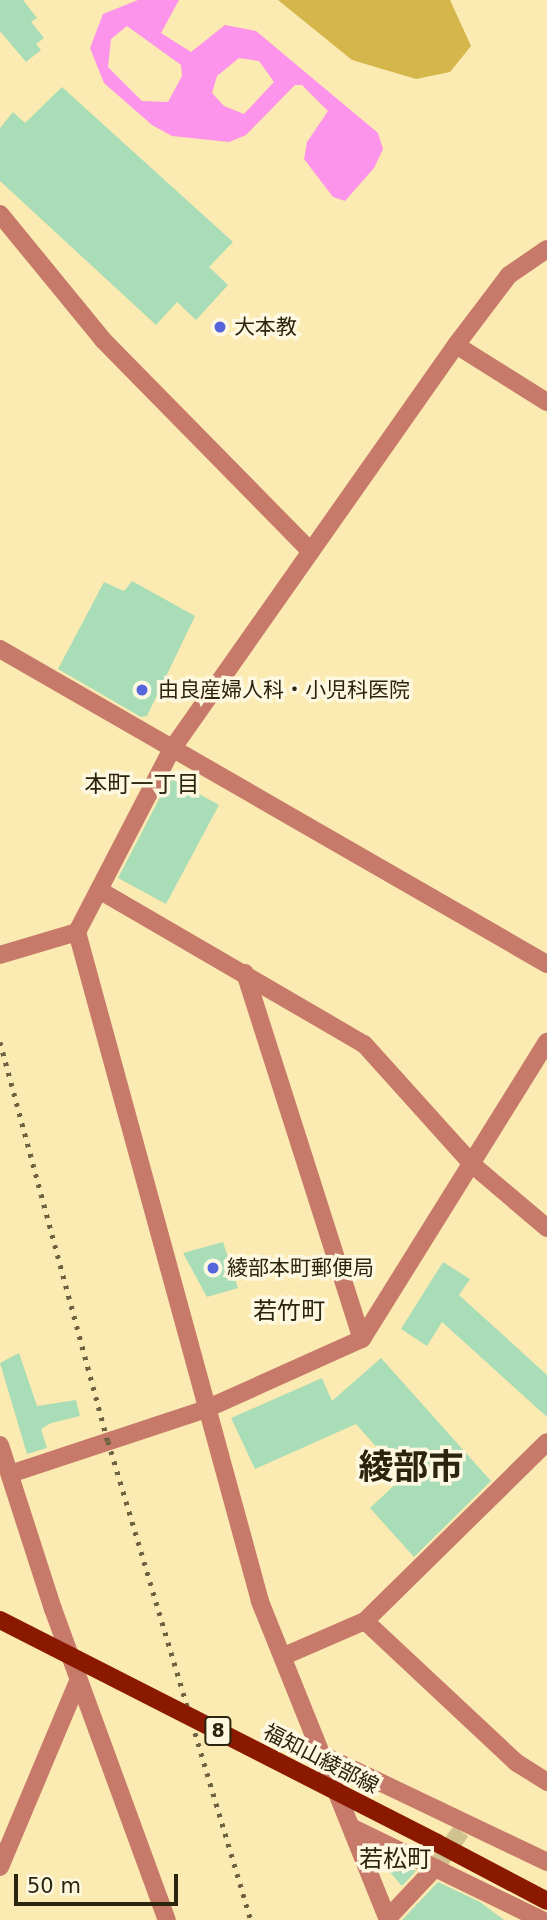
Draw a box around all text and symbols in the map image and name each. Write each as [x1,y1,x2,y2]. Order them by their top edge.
place label: 大本教 [234,314,297,340]
marker: 大本教 [212,319,228,335]
place label: 由良産婦人科・小児科医院 [158,677,410,703]
marker: 由良産婦人科・小児科医院 [132,680,152,700]
district label: 本町一丁目 [85,770,199,798]
place label: 綾部本町郵便局 [227,1255,374,1281]
marker: 綾部本町郵便局 [205,1260,221,1276]
district label: 若竹町 [253,1298,325,1326]
district label: 綾部市 [359,1446,463,1488]
road number: 8 [204,1716,232,1746]
street label: 福知山綾部線 [259,1719,383,1799]
district label: 若松町 [359,1846,431,1874]
scale bar [18,1860,182,1904]
text: 50 m [27,1874,81,1898]

